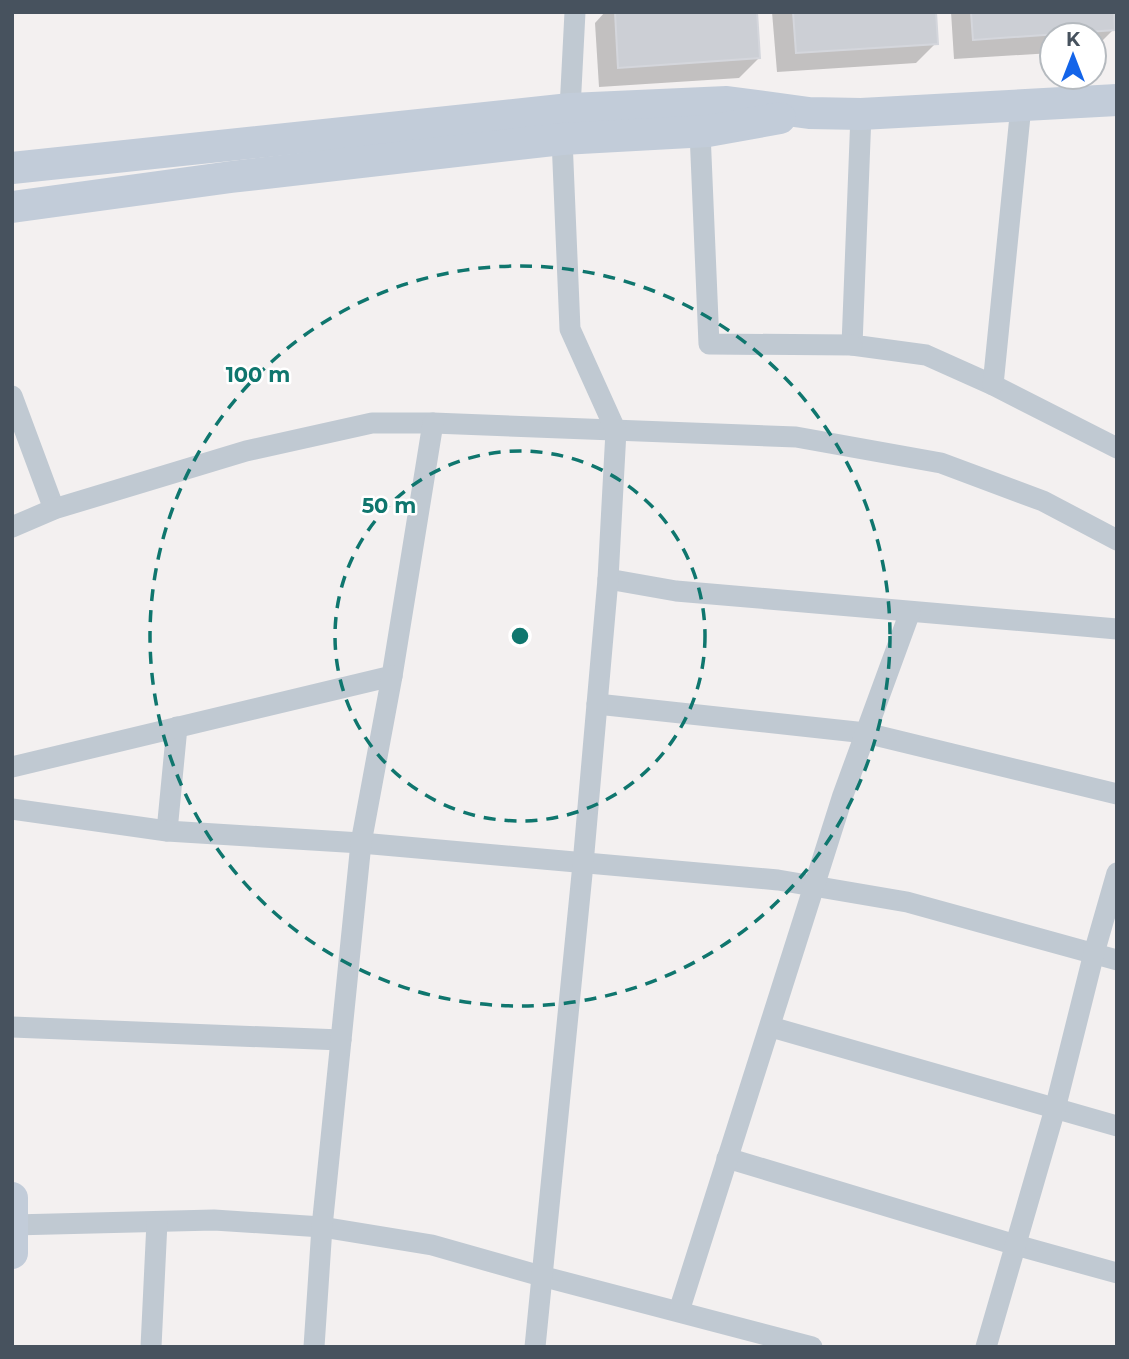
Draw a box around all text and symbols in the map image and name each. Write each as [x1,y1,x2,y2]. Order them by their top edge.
north arrow [1038,21,1108,91]
text: K [1066,28,1081,51]
text: 100 m [226,362,290,387]
text: 50 m [362,493,416,518]
centre of rings [508,624,532,648]

